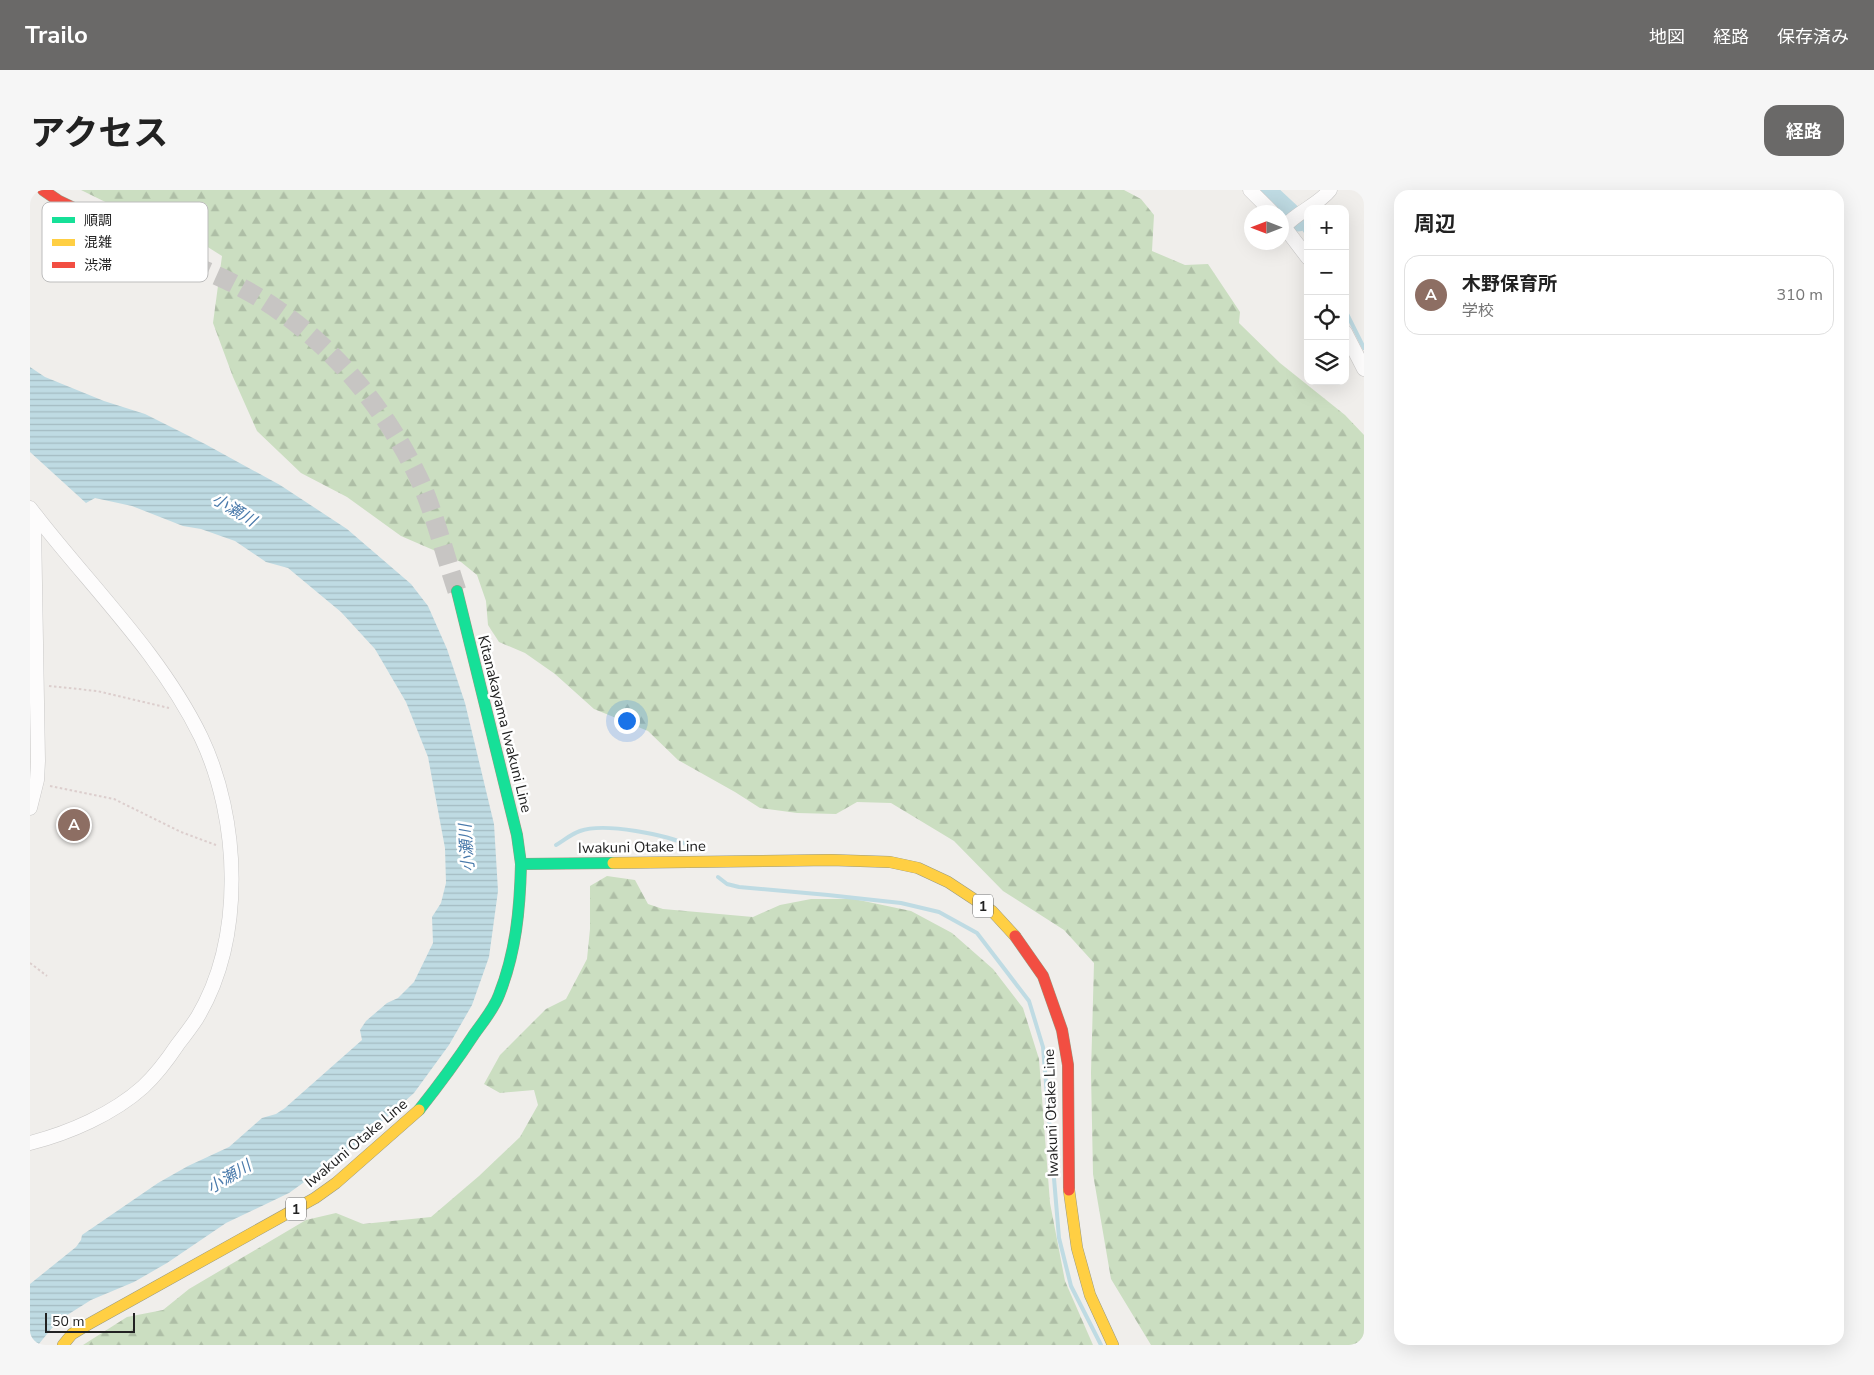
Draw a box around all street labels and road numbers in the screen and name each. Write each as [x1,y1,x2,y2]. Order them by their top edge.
street label: Kitanakayama Iwakuni Line [473,633,537,815]
street label: Iwakuni Otake Line [578,836,706,858]
road number: 1 [973,894,993,918]
street label: Iwakuni Otake Line [1039,1049,1063,1177]
street label: Iwakuni Otake Line [301,1094,411,1192]
road number: 1 [286,1198,306,1220]

